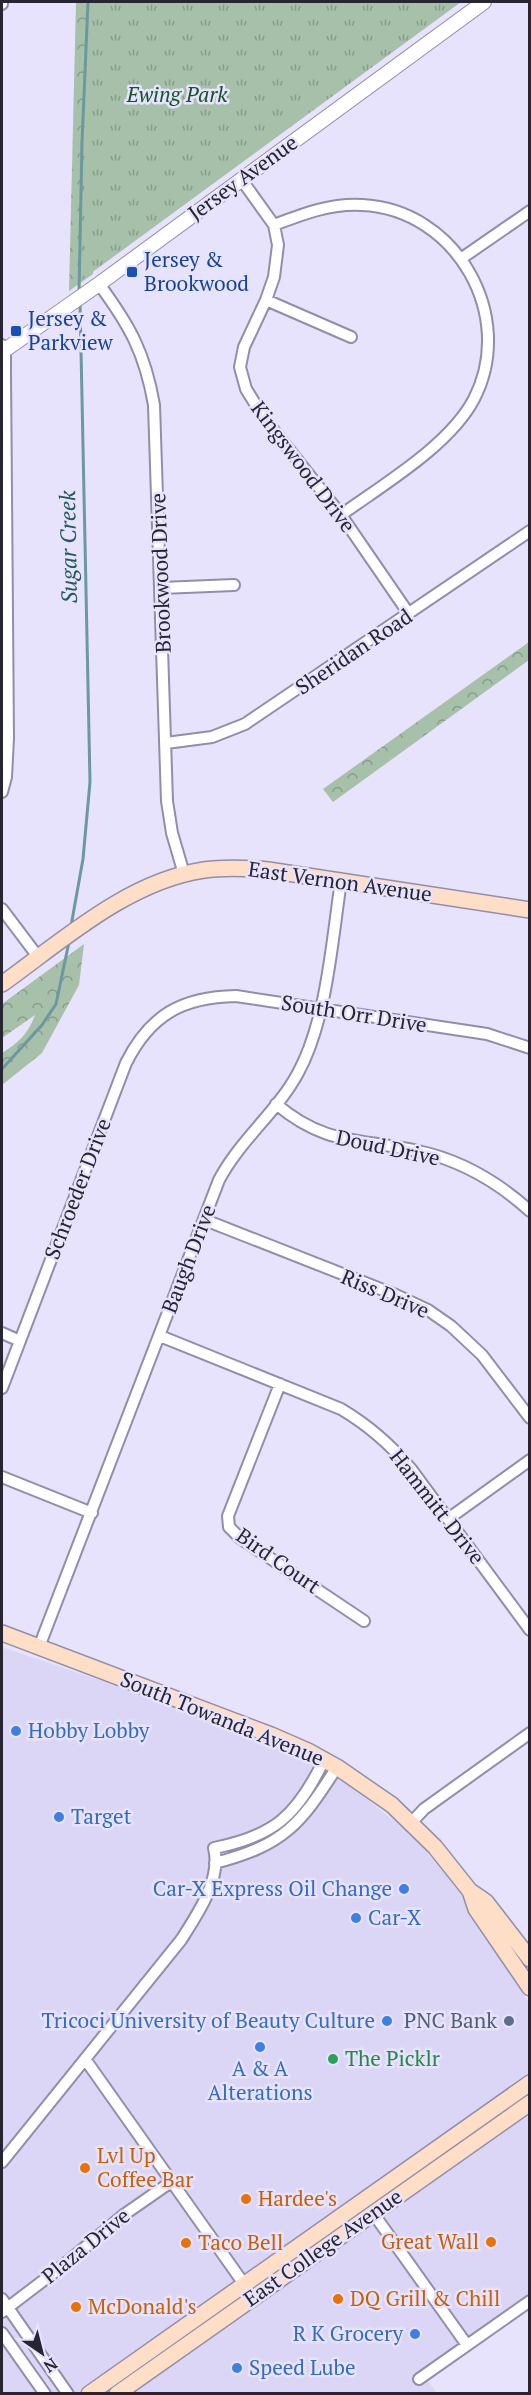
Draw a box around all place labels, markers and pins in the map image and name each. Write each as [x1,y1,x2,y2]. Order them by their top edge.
place label: Jersey & Brookwood [144,245,249,297]
marker: Jersey & Brookwood [125,265,139,279]
place label: Jersey & Parkview [28,304,114,356]
marker: Jersey & Parkview [9,324,23,338]
place label: Hobby Lobby [28,1716,150,1744]
marker: Hobby Lobby [9,1724,23,1738]
place label: Target [71,1802,132,1830]
marker: Target [52,1810,66,1824]
place label: Car-X Express Oil Change [153,1874,392,1902]
marker: Car-X Express Oil Change [397,1882,411,1896]
place label: Car-X [368,1903,421,1931]
marker: Car-X [349,1911,363,1925]
place label: Tricoci University of Beauty Culture [41,2006,375,2034]
place label: PNC Bank [404,2006,497,2034]
marker: Tricoci University of Beauty Culture [380,2014,394,2028]
marker: PNC Bank [502,2014,516,2028]
marker: A & A Alterations [253,2040,267,2054]
place label: The Picklr [345,2044,440,2072]
marker: The Picklr [326,2052,340,2066]
place label: A & A Alterations [208,2054,312,2106]
place label: Lvl Up Coffee Bar [97,2141,193,2193]
marker: Lvl Up Coffee Bar [78,2161,92,2175]
place label: Hardee's [258,2184,337,2212]
marker: Hardee's [239,2192,253,2206]
place label: Great Wall [381,2227,479,2255]
place label: Taco Bell [198,2228,283,2256]
marker: Great Wall [484,2235,498,2249]
marker: Taco Bell [179,2236,193,2250]
place label: DQ Grill & Chill [350,2284,500,2312]
place label: McDonald's [88,2292,197,2320]
marker: DQ Grill & Chill [331,2292,345,2306]
marker: McDonald's [69,2300,83,2314]
place label: R K Grocery [293,2319,403,2347]
marker: R K Grocery [408,2327,422,2341]
place label: Speed Lube [249,2353,356,2381]
marker: Speed Lube [230,2361,244,2375]

